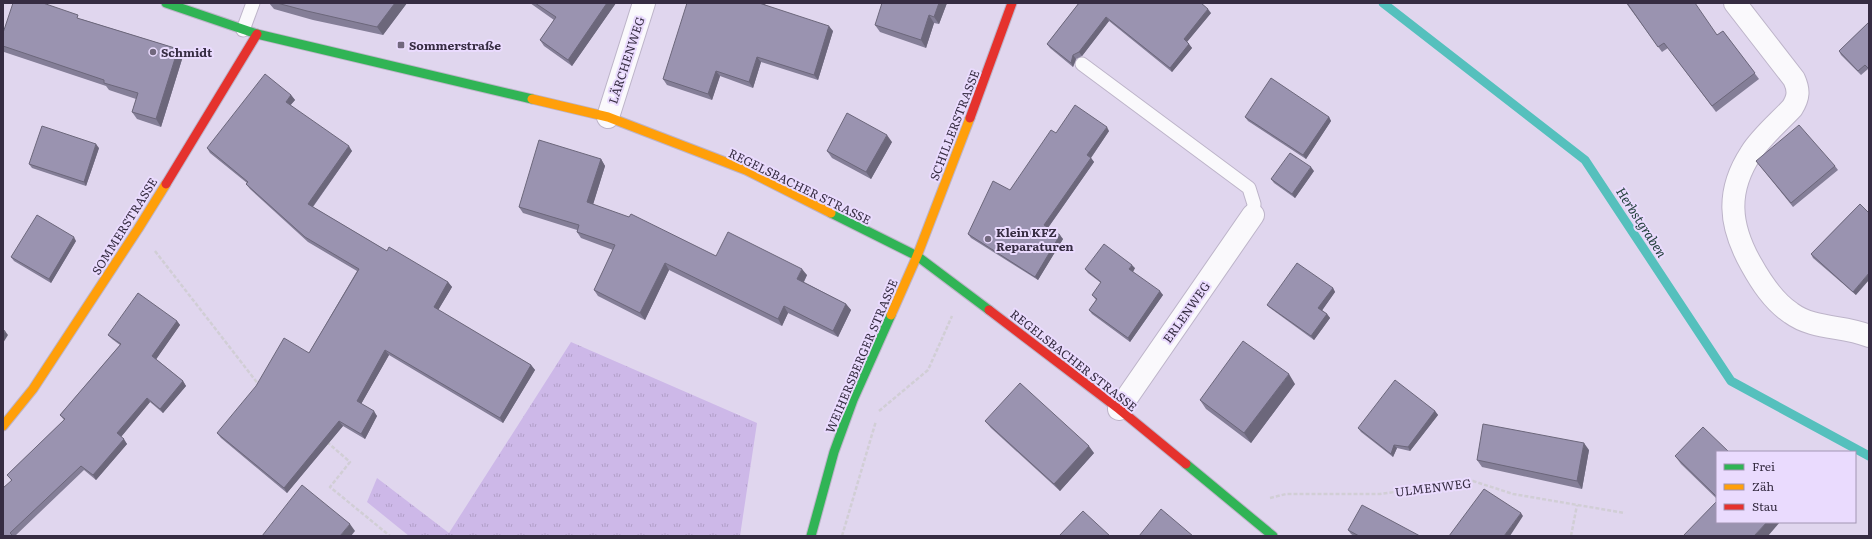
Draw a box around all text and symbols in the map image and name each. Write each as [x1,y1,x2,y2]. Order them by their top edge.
street label: LÄRCHENWEG [603,14,649,106]
place label: Sommerstraße [409,36,501,54]
marker: Sommerstraße [396,40,406,50]
place label: Schmidt [161,43,213,61]
marker: Schmidt [148,47,158,57]
street label: SCHILLERSTRASSE [925,67,984,183]
street label: REGELSBACHER STRASSE [726,144,875,229]
street label: SOMMERSTRASSE [87,174,161,278]
water label: Herbstgraben [1612,183,1672,261]
place label: Klein KFZ Reparaturen [996,223,1074,255]
marker: Klein KFZ Reparaturen [983,234,993,244]
street label: WEIHERSBERGER STRASSE [820,276,902,436]
street label: ERLENWEG [1158,278,1214,346]
street label: REGELSBACHER STRASSE [1007,305,1141,415]
legend [1716,451,1856,523]
text: Frei [1752,457,1775,475]
street label: ULMENWEG [1394,473,1472,501]
text: Zäh [1752,477,1774,495]
text: Stau [1752,497,1778,515]

